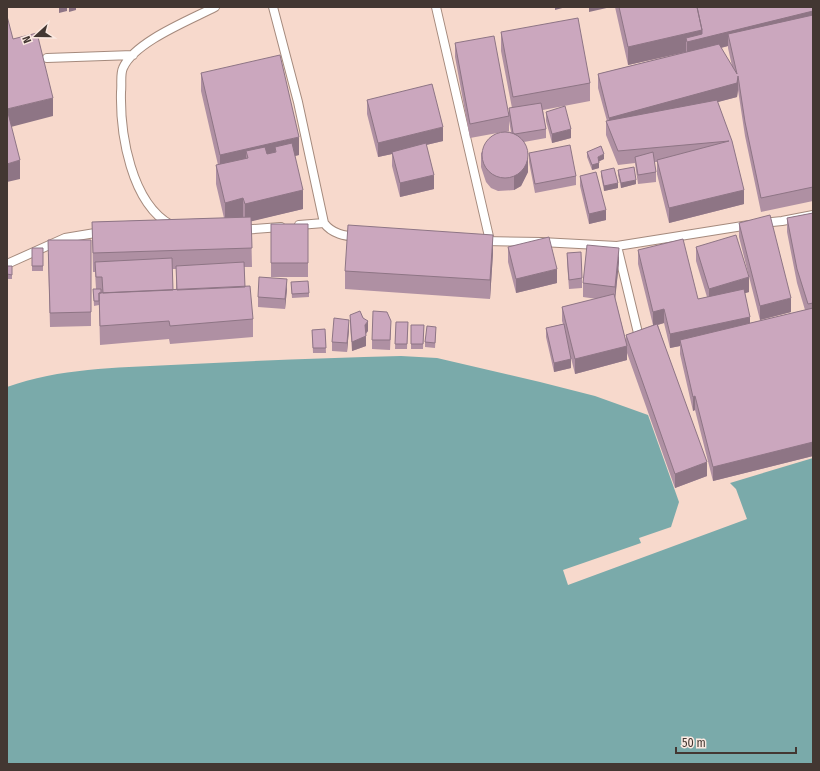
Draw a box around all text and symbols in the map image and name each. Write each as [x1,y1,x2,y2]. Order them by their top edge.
north arrow [16,16,56,56]
text: N [20,34,34,45]
scale bar [676,729,796,755]
text: 50 m [682,736,706,750]

